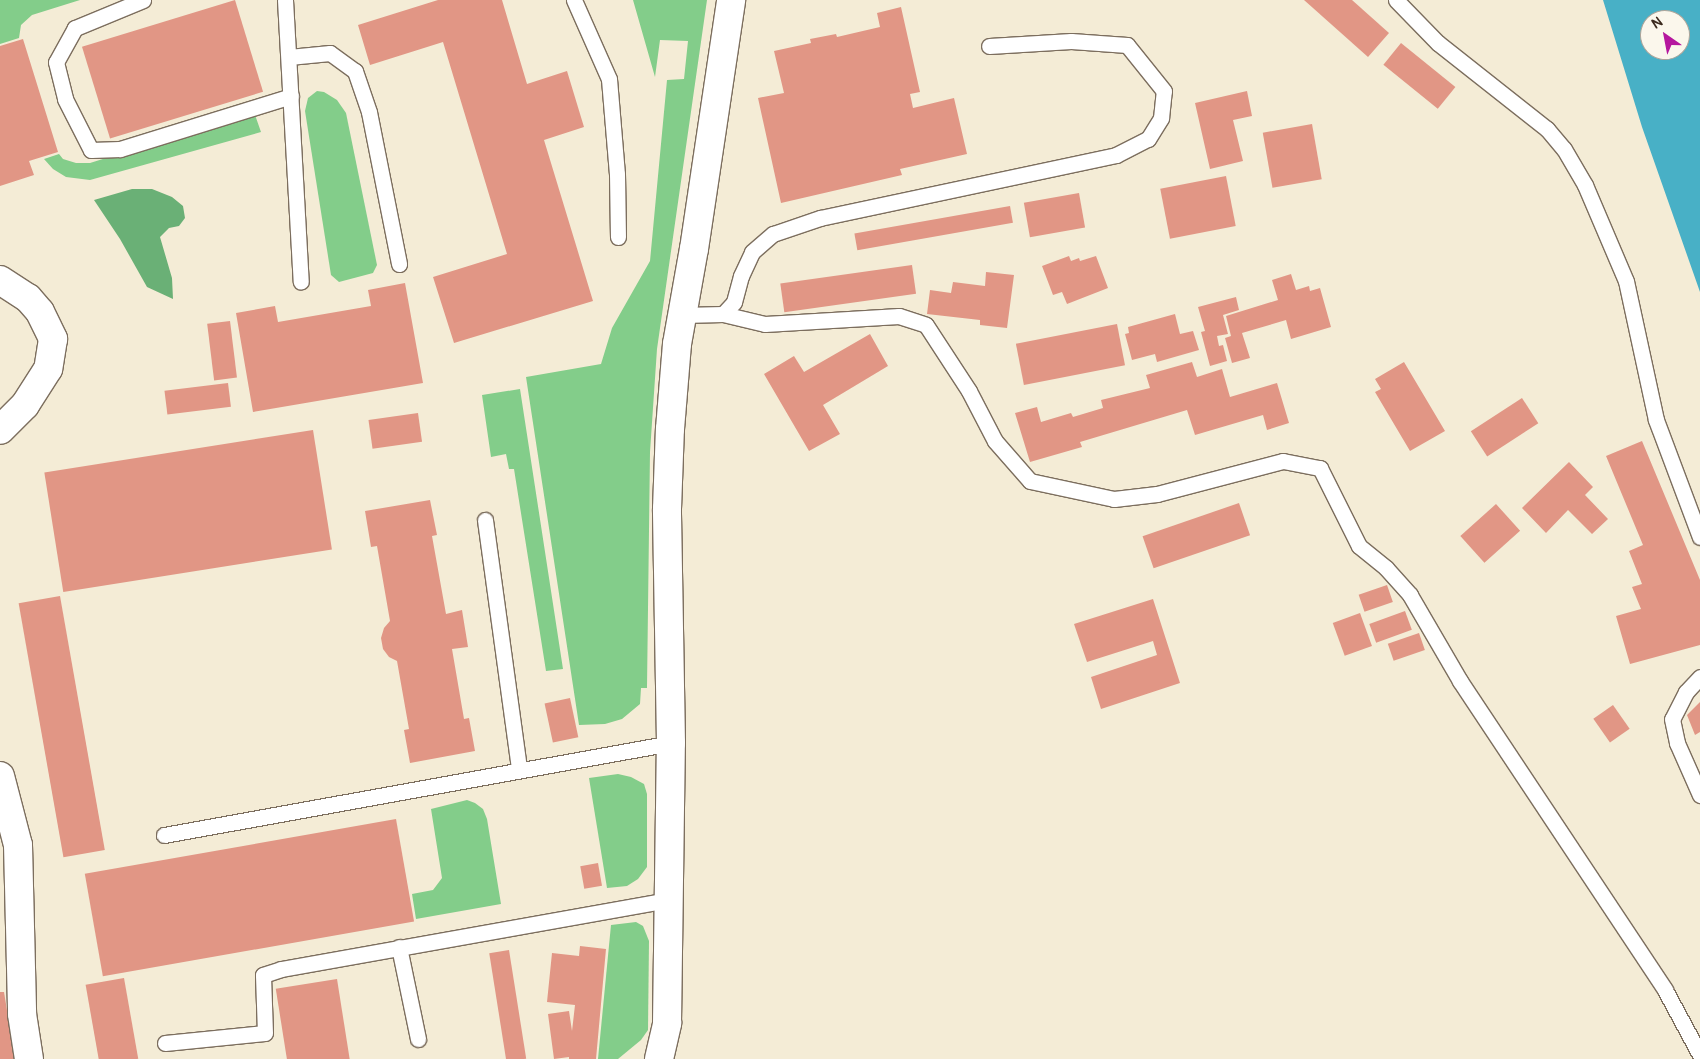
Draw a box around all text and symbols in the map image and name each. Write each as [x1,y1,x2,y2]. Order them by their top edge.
north arrow [1640,10,1690,60]
text: N [1649,13,1666,33]

